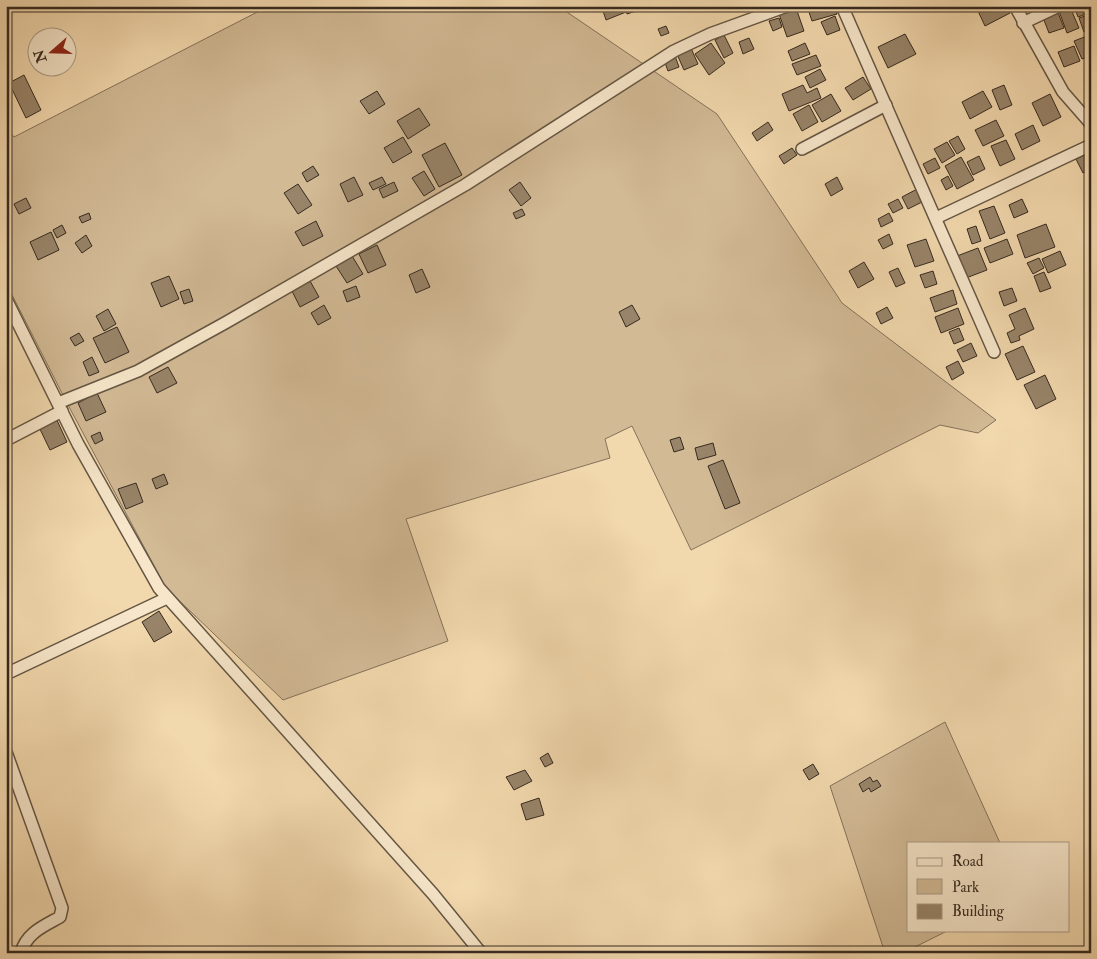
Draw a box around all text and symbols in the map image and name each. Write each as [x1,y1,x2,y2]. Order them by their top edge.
north arrow [28,28,78,78]
text: N [30,47,51,66]
legend [907,842,1070,932]
text: Road [952,852,984,871]
text: Park [952,878,979,897]
text: Building [952,902,1004,921]

